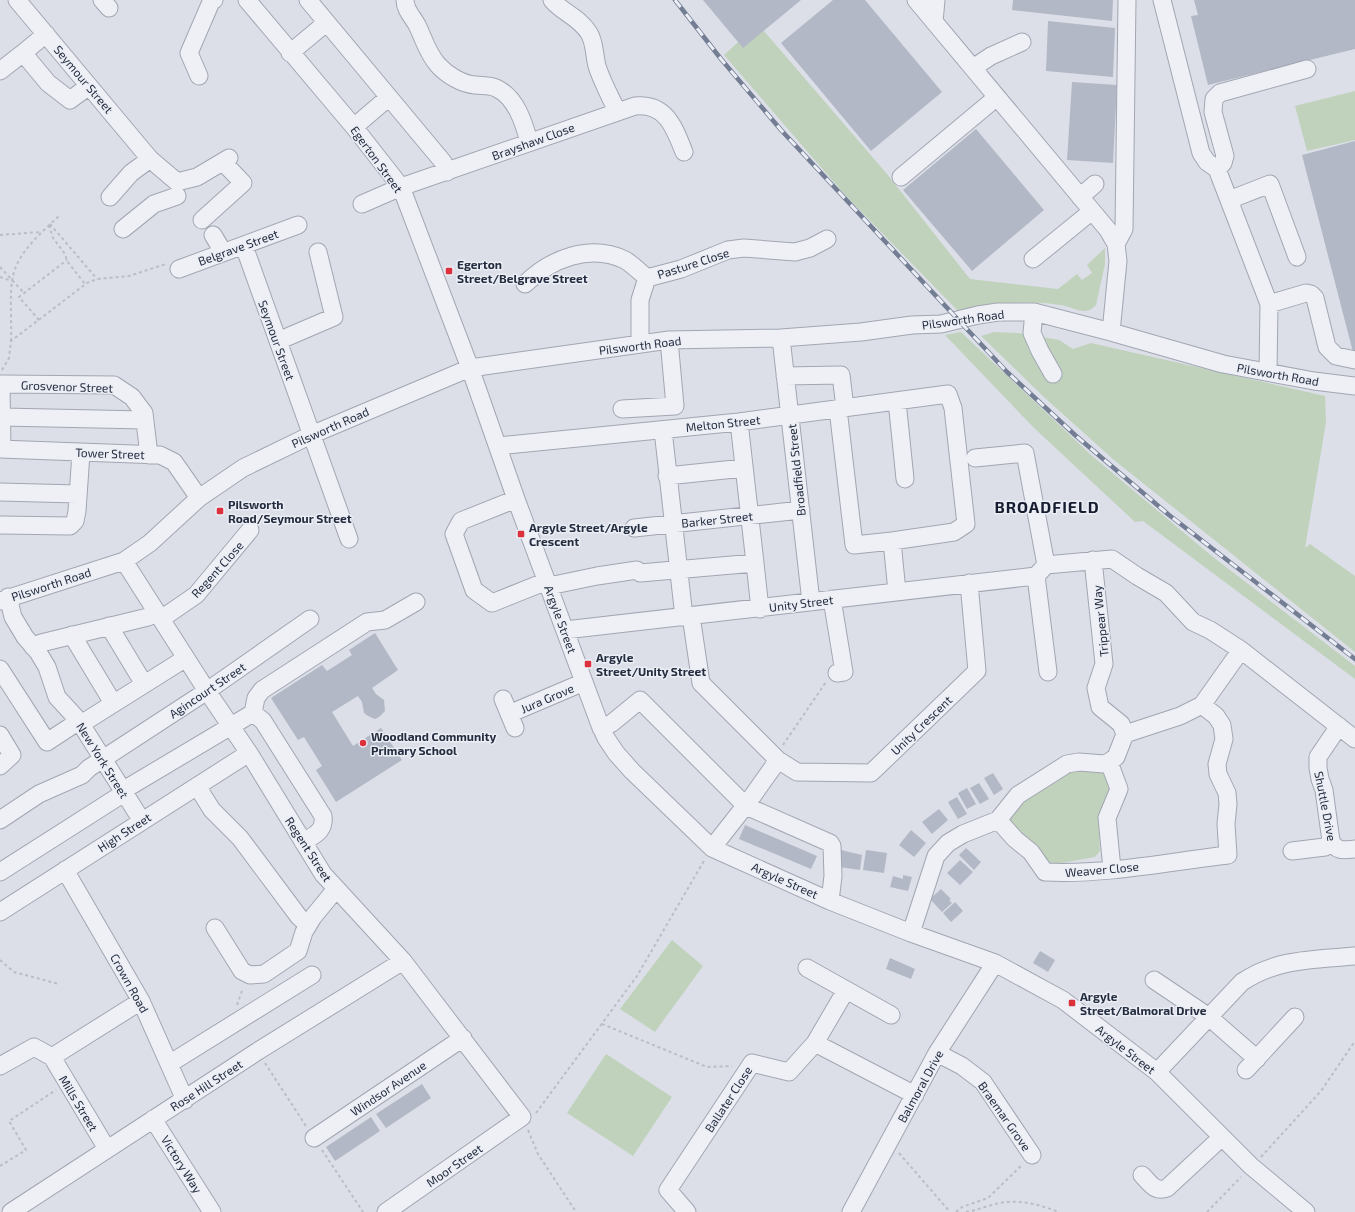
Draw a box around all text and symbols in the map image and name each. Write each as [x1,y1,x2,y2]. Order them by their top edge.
street label: Seymour Street [52,42,117,116]
street label: Brayshaw Close [490,120,576,162]
street label: Egerton Street [348,123,406,195]
street label: Belgrave Street [196,226,280,268]
street label: Pasture Close [655,245,731,281]
place label: Egerton Street/Belgrave Street [457,257,588,285]
marker: Egerton Street/Belgrave Street [444,266,454,276]
street label: Seymour Street [256,298,298,382]
street label: Pilsworth Road [921,306,1005,332]
street label: Pilsworth Road [598,333,682,357]
street label: Pilsworth Road [1236,360,1320,388]
street label: Grosvenor Street [21,377,114,395]
street label: Pilsworth Road [289,404,371,450]
street label: Melton Street [685,412,761,434]
street label: Broadfield Street [784,423,808,517]
street label: Tower Street [75,445,145,461]
place label: Pilsworth Road/Seymour Street [228,497,352,526]
district label: BROADFIELD [994,497,1100,516]
marker: Pilsworth Road/Seymour Street [215,506,225,516]
street label: Barker Street [681,508,754,530]
place label: Argyle Street/Argyle Crescent [529,520,648,548]
marker: Argyle Street/Argyle Crescent [516,529,526,539]
street label: Regent Close [188,538,246,600]
street label: Pilsworth Road [9,565,93,603]
street label: Argyle Street [542,583,580,655]
street label: Trippear Way [1089,584,1111,657]
street label: Unity Street [768,592,834,614]
place label: Argyle Street/Unity Street [596,650,706,679]
street label: Agincourt Street [166,659,248,721]
marker: Argyle Street/Unity Street [583,659,593,669]
street label: Jura Grove [518,680,576,716]
street label: Unity Crescent [888,692,955,758]
street label: New York Street [74,720,132,801]
place label: Woodland Community Primary School [371,729,496,758]
marker: Woodland Community Primary School [358,738,368,748]
street label: Shuttle Drive [1312,770,1340,842]
street label: High Street [95,809,154,854]
street label: Regent Street [283,814,335,884]
street label: Argyle Street [750,859,821,901]
street label: Weaver Close [1065,859,1139,879]
street label: Crown Road [108,951,152,1015]
place label: Argyle Street/Balmoral Drive [1080,989,1207,1017]
marker: Argyle Street/Balmoral Drive [1067,998,1077,1008]
street label: Argyle Street [1094,1022,1159,1077]
street label: Balmoral Drive [894,1047,946,1125]
street label: Rose Hill Street [167,1056,245,1114]
street label: Windsor Avenue [347,1058,429,1118]
street label: Ballater Close [701,1063,755,1135]
street label: Mills Street [57,1073,101,1134]
street label: Braemar Grove [976,1079,1034,1153]
street label: Victory Way [159,1133,206,1196]
street label: Moor Street [423,1140,485,1189]

